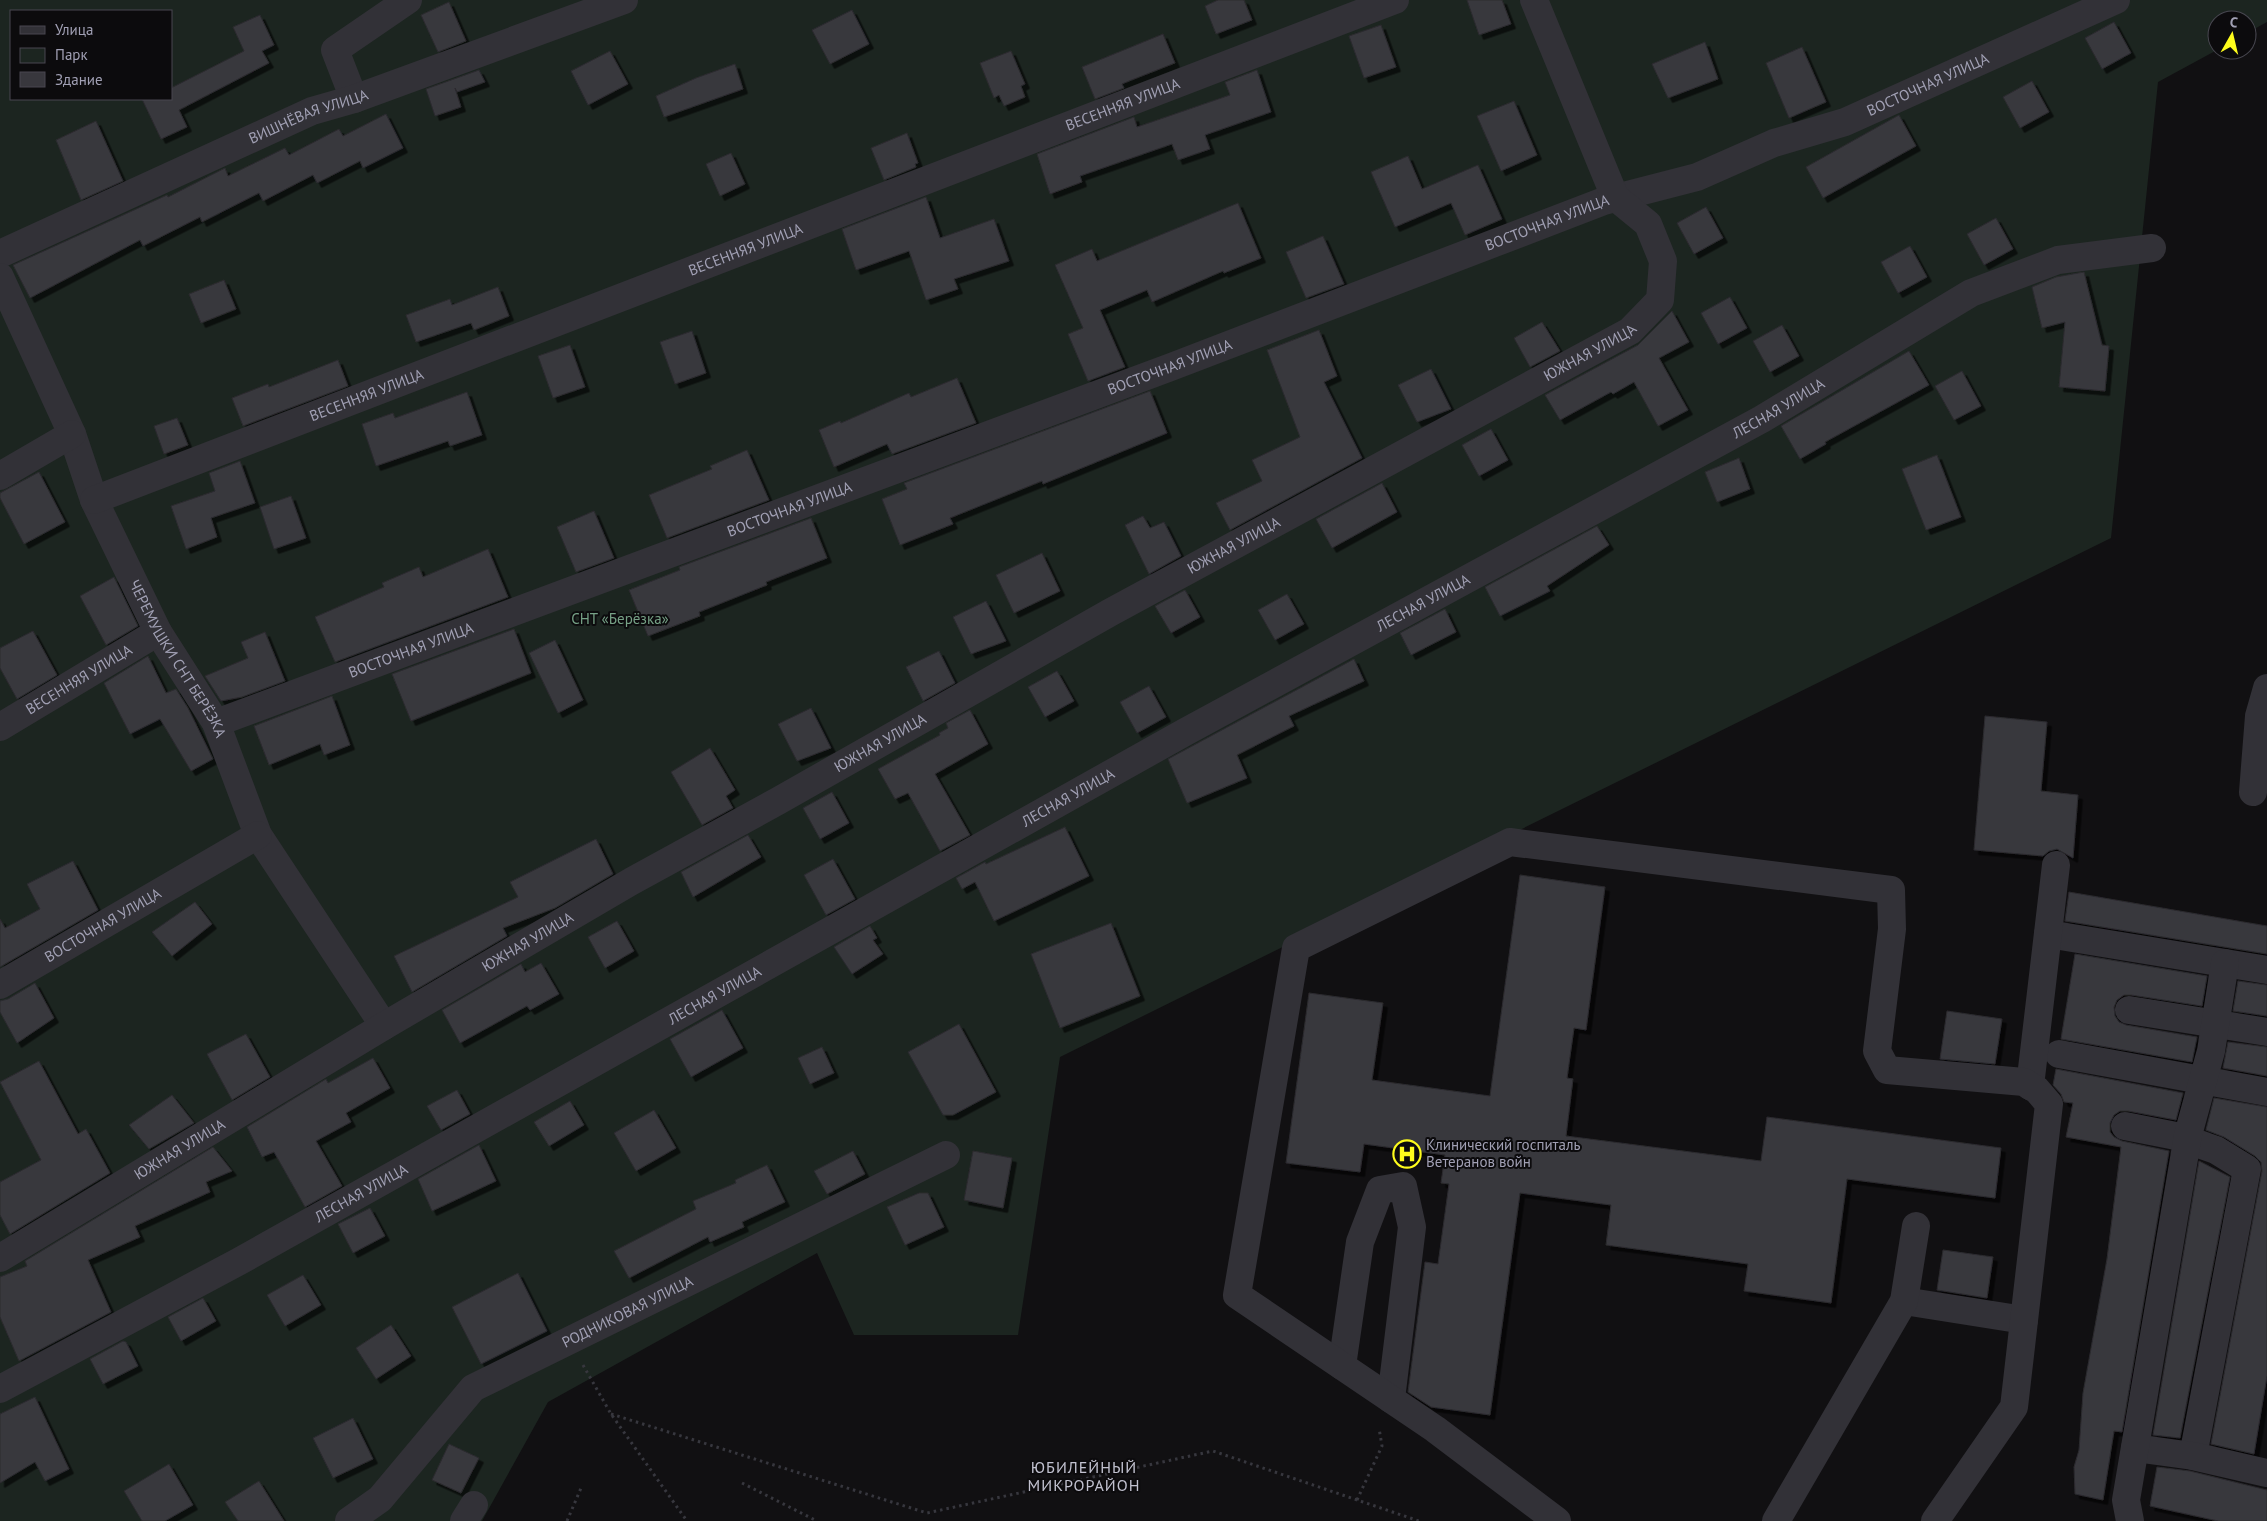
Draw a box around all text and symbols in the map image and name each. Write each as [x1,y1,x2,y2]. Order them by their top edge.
legend [10,10,172,100]
north arrow [2207,10,2257,60]
text: С [2229,13,2239,32]
text: Улица [55,20,93,39]
text: Парк [55,45,88,64]
street label: ВОСТОЧНАЯ УЛИЦА [1864,48,1992,120]
text: Здание [55,70,103,89]
street label: ВЕСЕННЯЯ УЛИЦА [1063,74,1182,135]
street label: ВИШНЁВАЯ УЛИЦА [246,85,371,148]
street label: ВОСТОЧНАЯ УЛИЦА [1482,190,1611,255]
street label: ВЕСЕННЯЯ УЛИЦА [686,219,805,280]
street label: ЮЖНАЯ УЛИЦА [1540,320,1641,385]
street label: ВОСТОЧНАЯ УЛИЦА [1105,334,1235,399]
street label: ВЕСЕННЯЯ УЛИЦА [307,364,426,425]
street label: ЛЕСНАЯ УЛИЦА [1728,373,1828,443]
street label: ВОСТОЧНАЯ УЛИЦА [724,477,855,541]
street label: ЮЖНАЯ УЛИЦА [1184,512,1284,578]
street label: ЛЕСНАЯ УЛИЦА [1372,569,1473,636]
street label: ЧЕРЕМУШКИ СНТ БЕРЁЗКА [125,577,231,740]
park label: СНТ «Берёзка» [571,609,669,628]
street label: ВОСТОЧНАЯ УЛИЦА [346,618,476,682]
street label: ВЕСЕННЯЯ УЛИЦА [22,640,135,718]
street label: ЮЖНАЯ УЛИЦА [831,709,930,776]
street label: ЛЕСНАЯ УЛИЦА [1017,763,1118,831]
street label: ВОСТОЧНАЯ УЛИЦА [41,883,165,966]
street label: ЮЖНАЯ УЛИЦА [478,907,577,976]
street label: ЛЕСНАЯ УЛИЦА [664,961,764,1029]
street label: ЮЖНАЯ УЛИЦА [131,1114,229,1184]
place label: Клинический госпиталь Ветеранов войн [1426,1135,1581,1171]
hospital icon: Клинический госпиталь Ветеранов войн [1392,1139,1422,1169]
street label: ЛЕСНАЯ УЛИЦА [310,1159,411,1227]
street label: РОДНИКОВАЯ УЛИЦА [559,1271,696,1352]
district label: ЮБИЛЕЙНЫЙ МИКРОРАЙОН [1028,1457,1140,1495]

